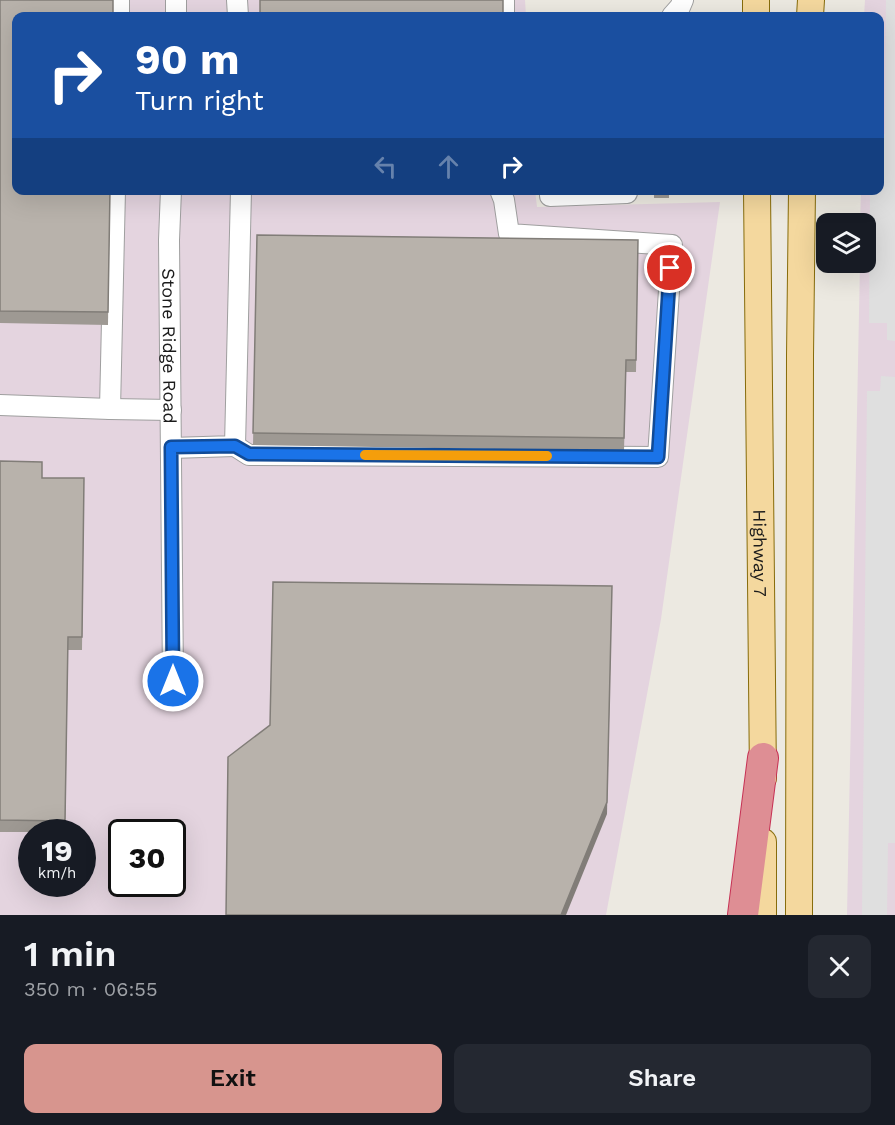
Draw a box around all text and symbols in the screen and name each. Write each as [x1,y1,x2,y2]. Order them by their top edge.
text: 90 m [135,35,239,84]
icon: right [36,36,114,114]
text: Turn right [135,85,264,117]
icon: left [369,150,402,183]
icon: ahead [432,150,465,183]
icon: right [495,150,528,183]
map controls [816,213,876,273]
button: layers [816,213,876,273]
pin [644,242,695,293]
icon: arrive [653,251,686,284]
street label: Stone Ridge Road [159,268,181,424]
street label: Highway 7 [750,509,772,597]
position arrow [141,649,205,713]
speed limit sign: 30 [108,819,186,897]
text: 19 [41,833,73,868]
text: km/h [38,864,76,882]
text: 1 min [24,933,116,975]
button: close [808,935,871,998]
text: 350 m · 06:55 [24,977,158,1001]
button: Exit [24,1044,442,1113]
button: Share [454,1044,871,1113]

